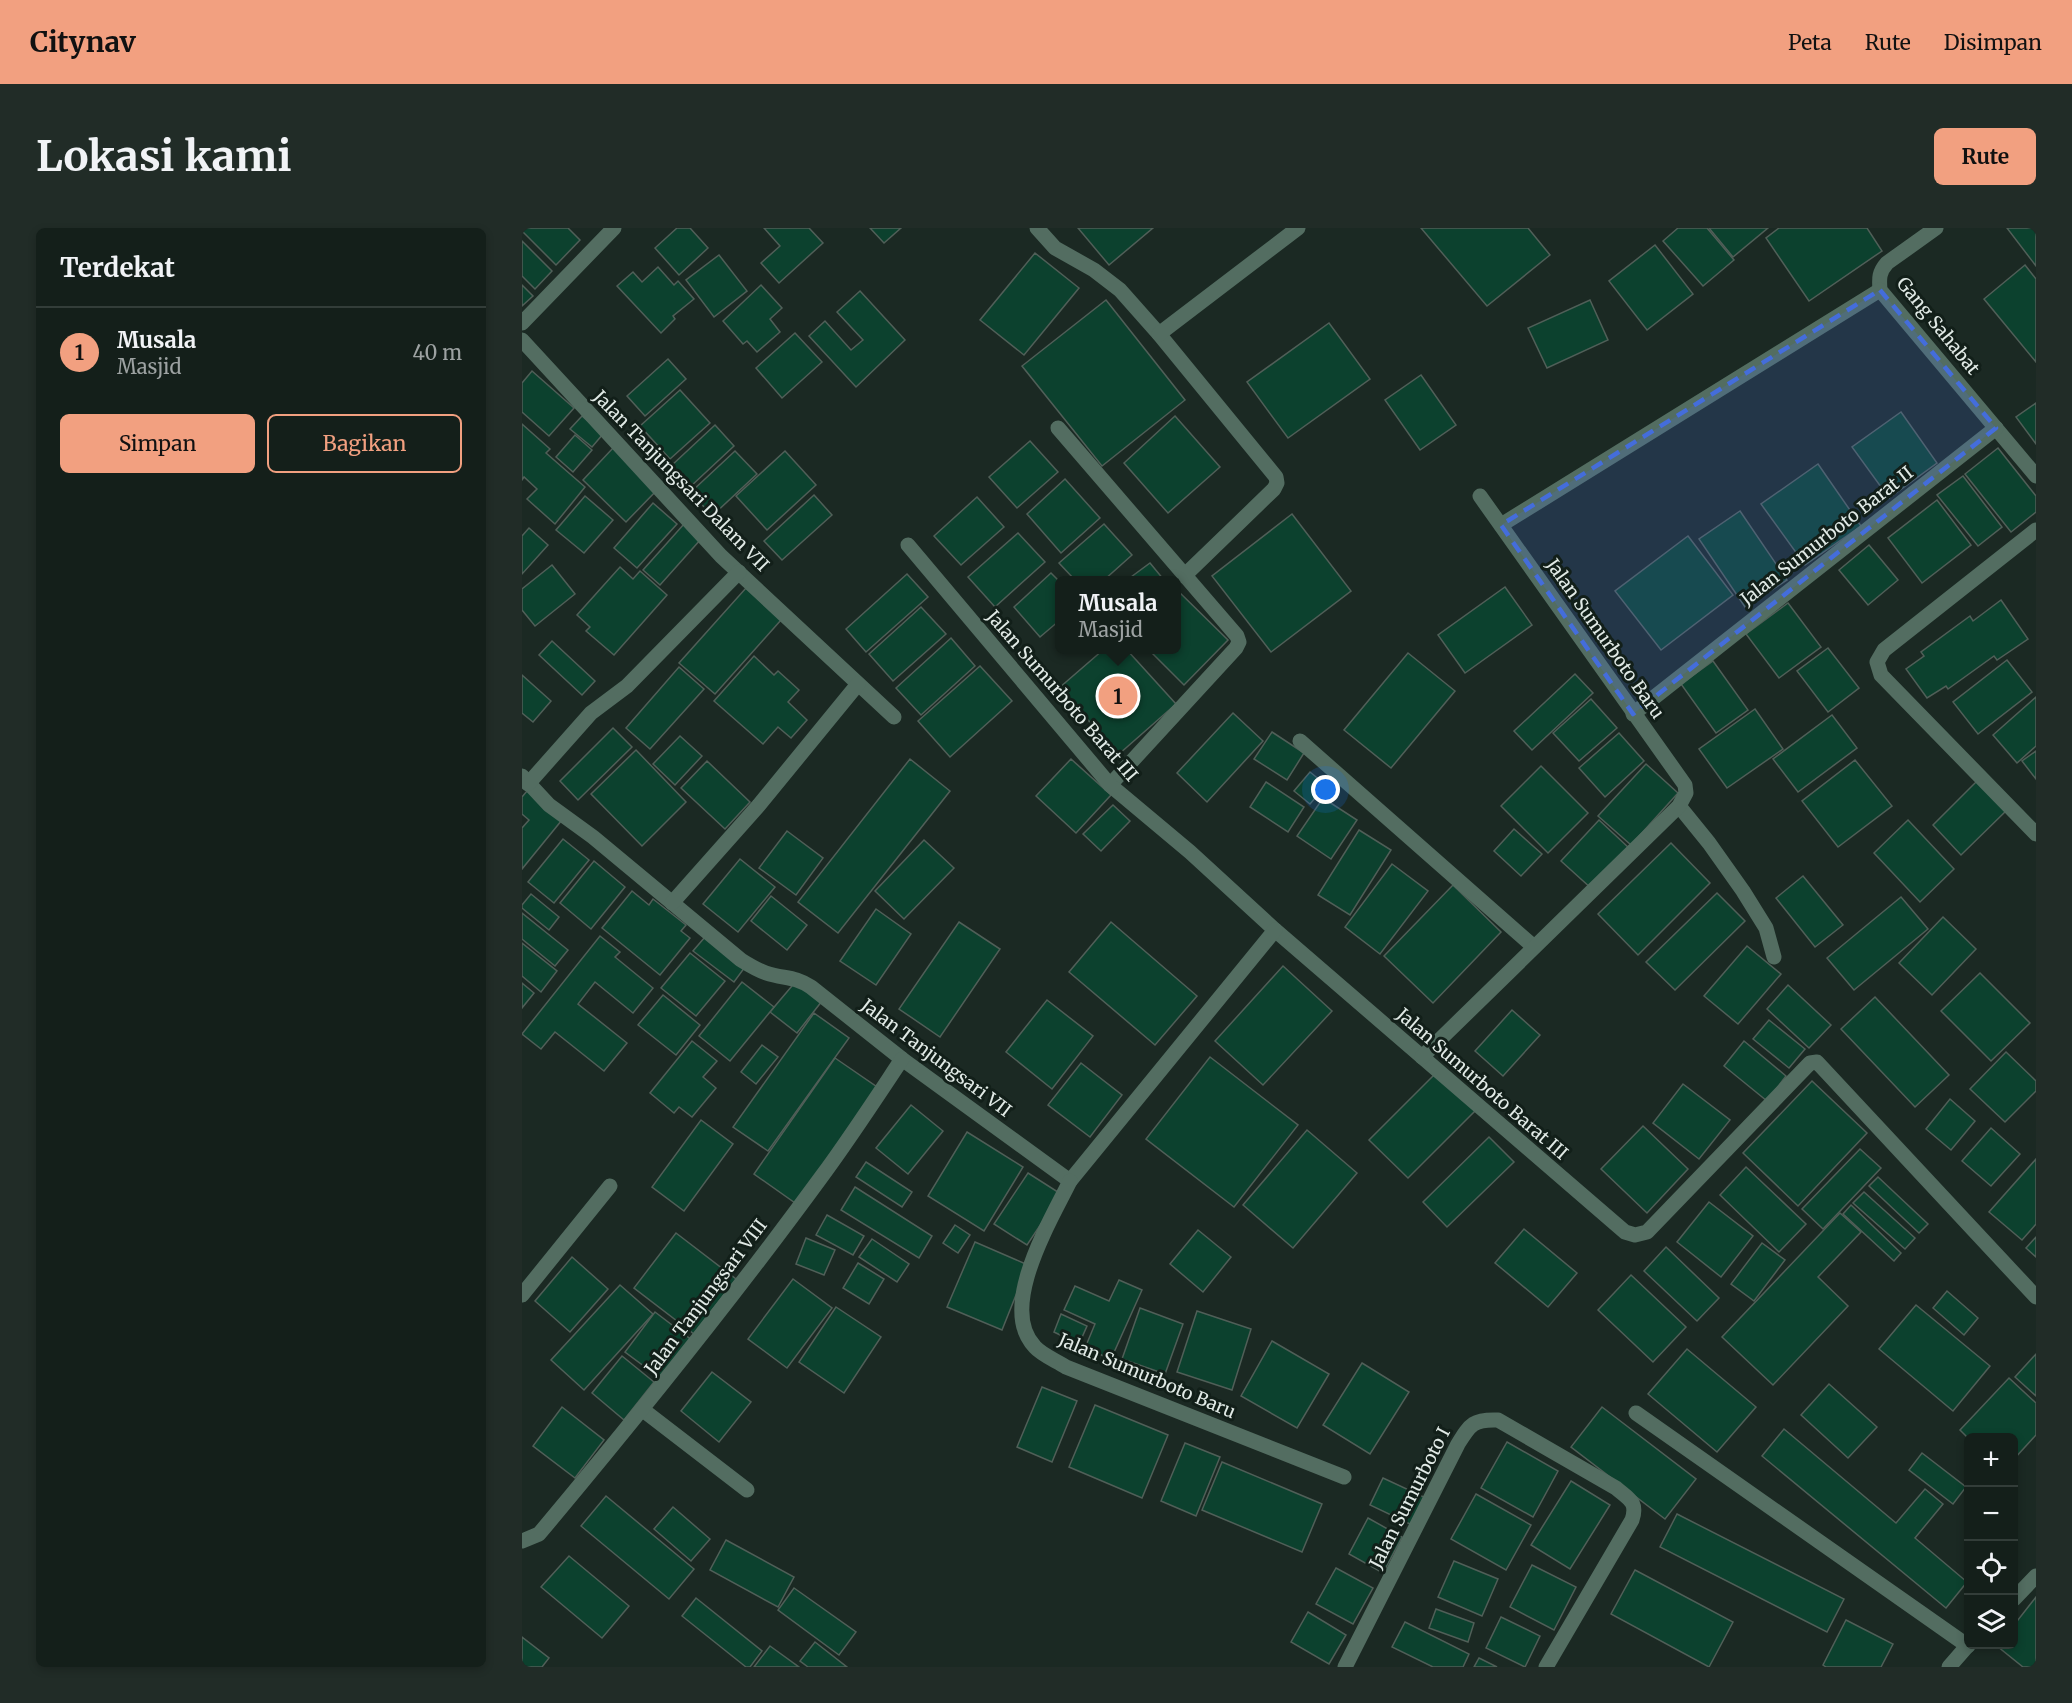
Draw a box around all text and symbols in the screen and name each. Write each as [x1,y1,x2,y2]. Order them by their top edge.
text: Citynav [30,24,136,60]
text: Peta [1788,29,1832,56]
text: Rute [1865,29,1911,56]
text: Disimpan [1944,29,2042,56]
button: Rute [1934,128,2036,185]
text: Lokasi kami [36,130,292,182]
text: Terdekat [60,251,175,284]
street label: Gang Sahabat [1892,272,1985,379]
text: Musala [117,326,196,354]
text: 1 [75,340,84,365]
text: 40 m [412,340,462,365]
text: Masjid [117,354,182,379]
street label: Jalan Tanjungsari Dalam VII [588,384,774,576]
button: Simpan [60,414,255,473]
button: Bagikan [267,414,462,473]
street label: Jalan Sumurboto Barat II [1735,461,1918,611]
street label: Jalan Sumurboto Baru [1541,553,1669,723]
popup [1055,576,1181,654]
text: Musala [1078,589,1158,617]
street label: Jalan Sumurboto Barat III [981,604,1143,786]
text: Masjid [1078,617,1143,642]
pin: 1 [1098,674,1138,718]
your location [1311,775,1340,804]
street label: Jalan Tanjungsari VII [856,993,1016,1122]
street label: Jalan Sumurboto Barat III [1391,1002,1573,1164]
street label: Jalan Tanjungsari VIII [639,1214,772,1380]
street label: Jalan Sumurboto Baru [1054,1327,1239,1423]
street label: Jalan Sumurboto I [1364,1423,1455,1573]
map controls [1964,1433,2018,1649]
button: + [1964,1433,2018,1487]
button: − [1964,1487,2018,1541]
button: locate [1964,1541,2018,1595]
button: layers [1964,1595,2018,1649]

